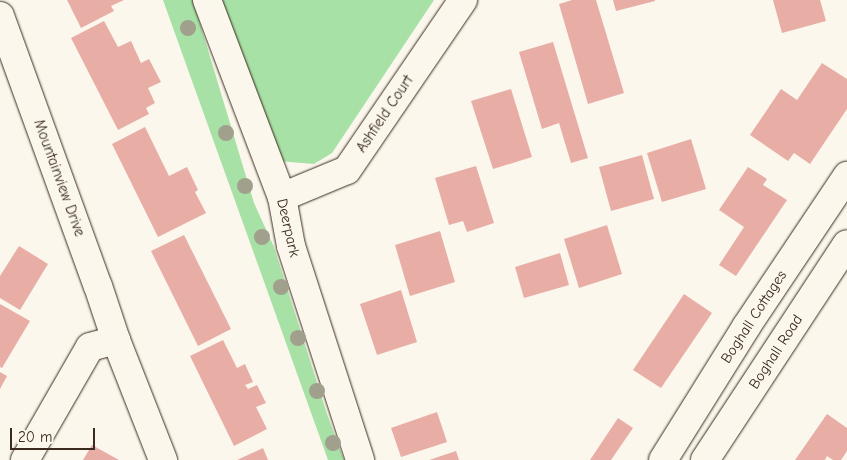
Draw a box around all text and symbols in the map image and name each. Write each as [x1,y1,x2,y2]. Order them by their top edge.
street label: Ashfield Court [353,72,417,156]
street label: Mountainview Drive [29,117,89,239]
street label: Deerpark [273,197,303,259]
street label: Boghall Cottages [717,267,791,367]
street label: Boghall Road [745,311,807,393]
scale bar [12,418,98,450]
text: 20 m [18,428,52,446]

